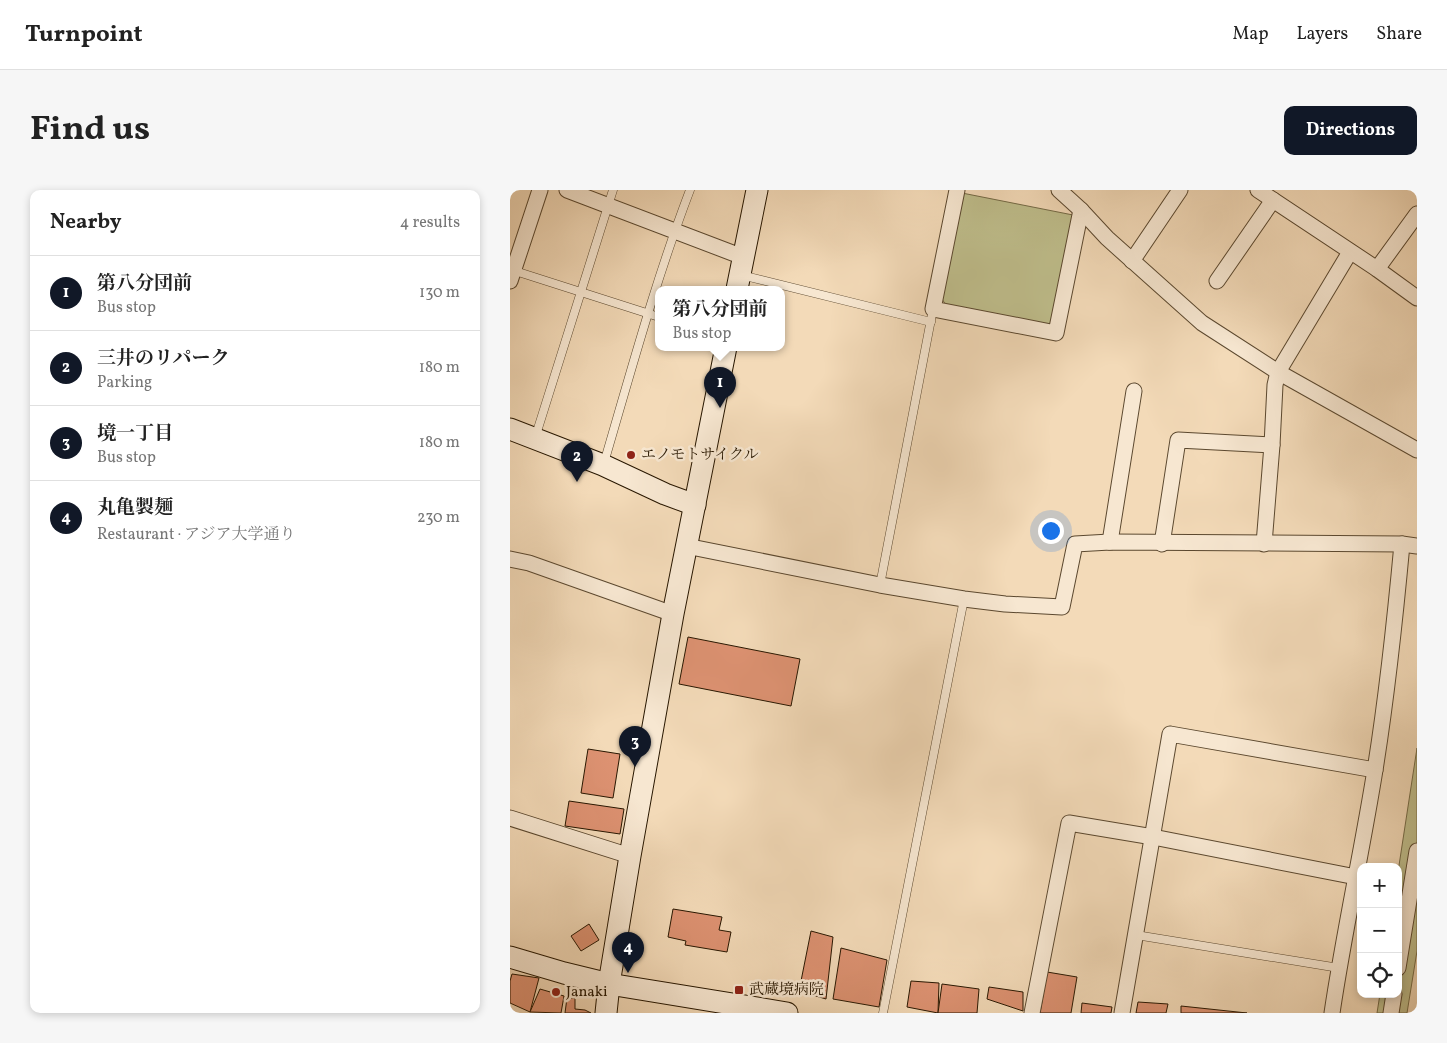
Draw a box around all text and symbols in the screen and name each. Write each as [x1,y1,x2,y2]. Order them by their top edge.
text: Turnpoint [25,18,143,52]
text: Map [1232,22,1268,47]
text: Layers [1296,22,1348,47]
text: Share [1376,22,1422,47]
text: Find us [30,106,150,154]
button: Directions [1284,106,1417,155]
text: Nearby [50,208,121,237]
text: 4 results [400,212,460,234]
text: 第八分団前 [97,271,192,297]
text: 1 [63,282,69,304]
text: 130 m [419,282,460,304]
popup [655,286,785,351]
text: Bus stop [97,297,156,319]
text: 第八分団前 [672,297,768,323]
text: Bus stop [672,323,732,345]
text: 三井のリパーク [97,346,229,372]
text: 2 [62,357,70,379]
text: 180 m [419,357,460,379]
pin: 1 [704,367,736,408]
text: Parking [97,372,152,394]
text: 境一丁目 [97,421,173,447]
text: 3 [62,432,70,454]
text: 180 m [419,432,460,454]
pin: 2 [561,441,593,482]
place label: エノモトサイクル [641,445,759,466]
text: Bus stop [97,447,156,469]
marker: エノモトサイクル [625,449,637,461]
text: 丸亀製麺 [97,495,173,521]
text: 4 [61,507,71,529]
text: 230 m [417,507,460,529]
your location [1038,518,1064,544]
text: Restaurant · アジア大学通り [97,524,295,546]
pin: 3 [619,726,651,767]
map controls [1357,863,1402,998]
button: + [1357,863,1402,908]
button: − [1357,908,1402,953]
pin: 4 [612,932,644,973]
button: locate [1357,953,1402,998]
place label: 武蔵境病院 [749,980,824,1001]
place label: Janaki [566,982,608,1003]
marker: 武蔵境病院 [733,984,745,996]
marker: Janaki [550,986,562,998]

